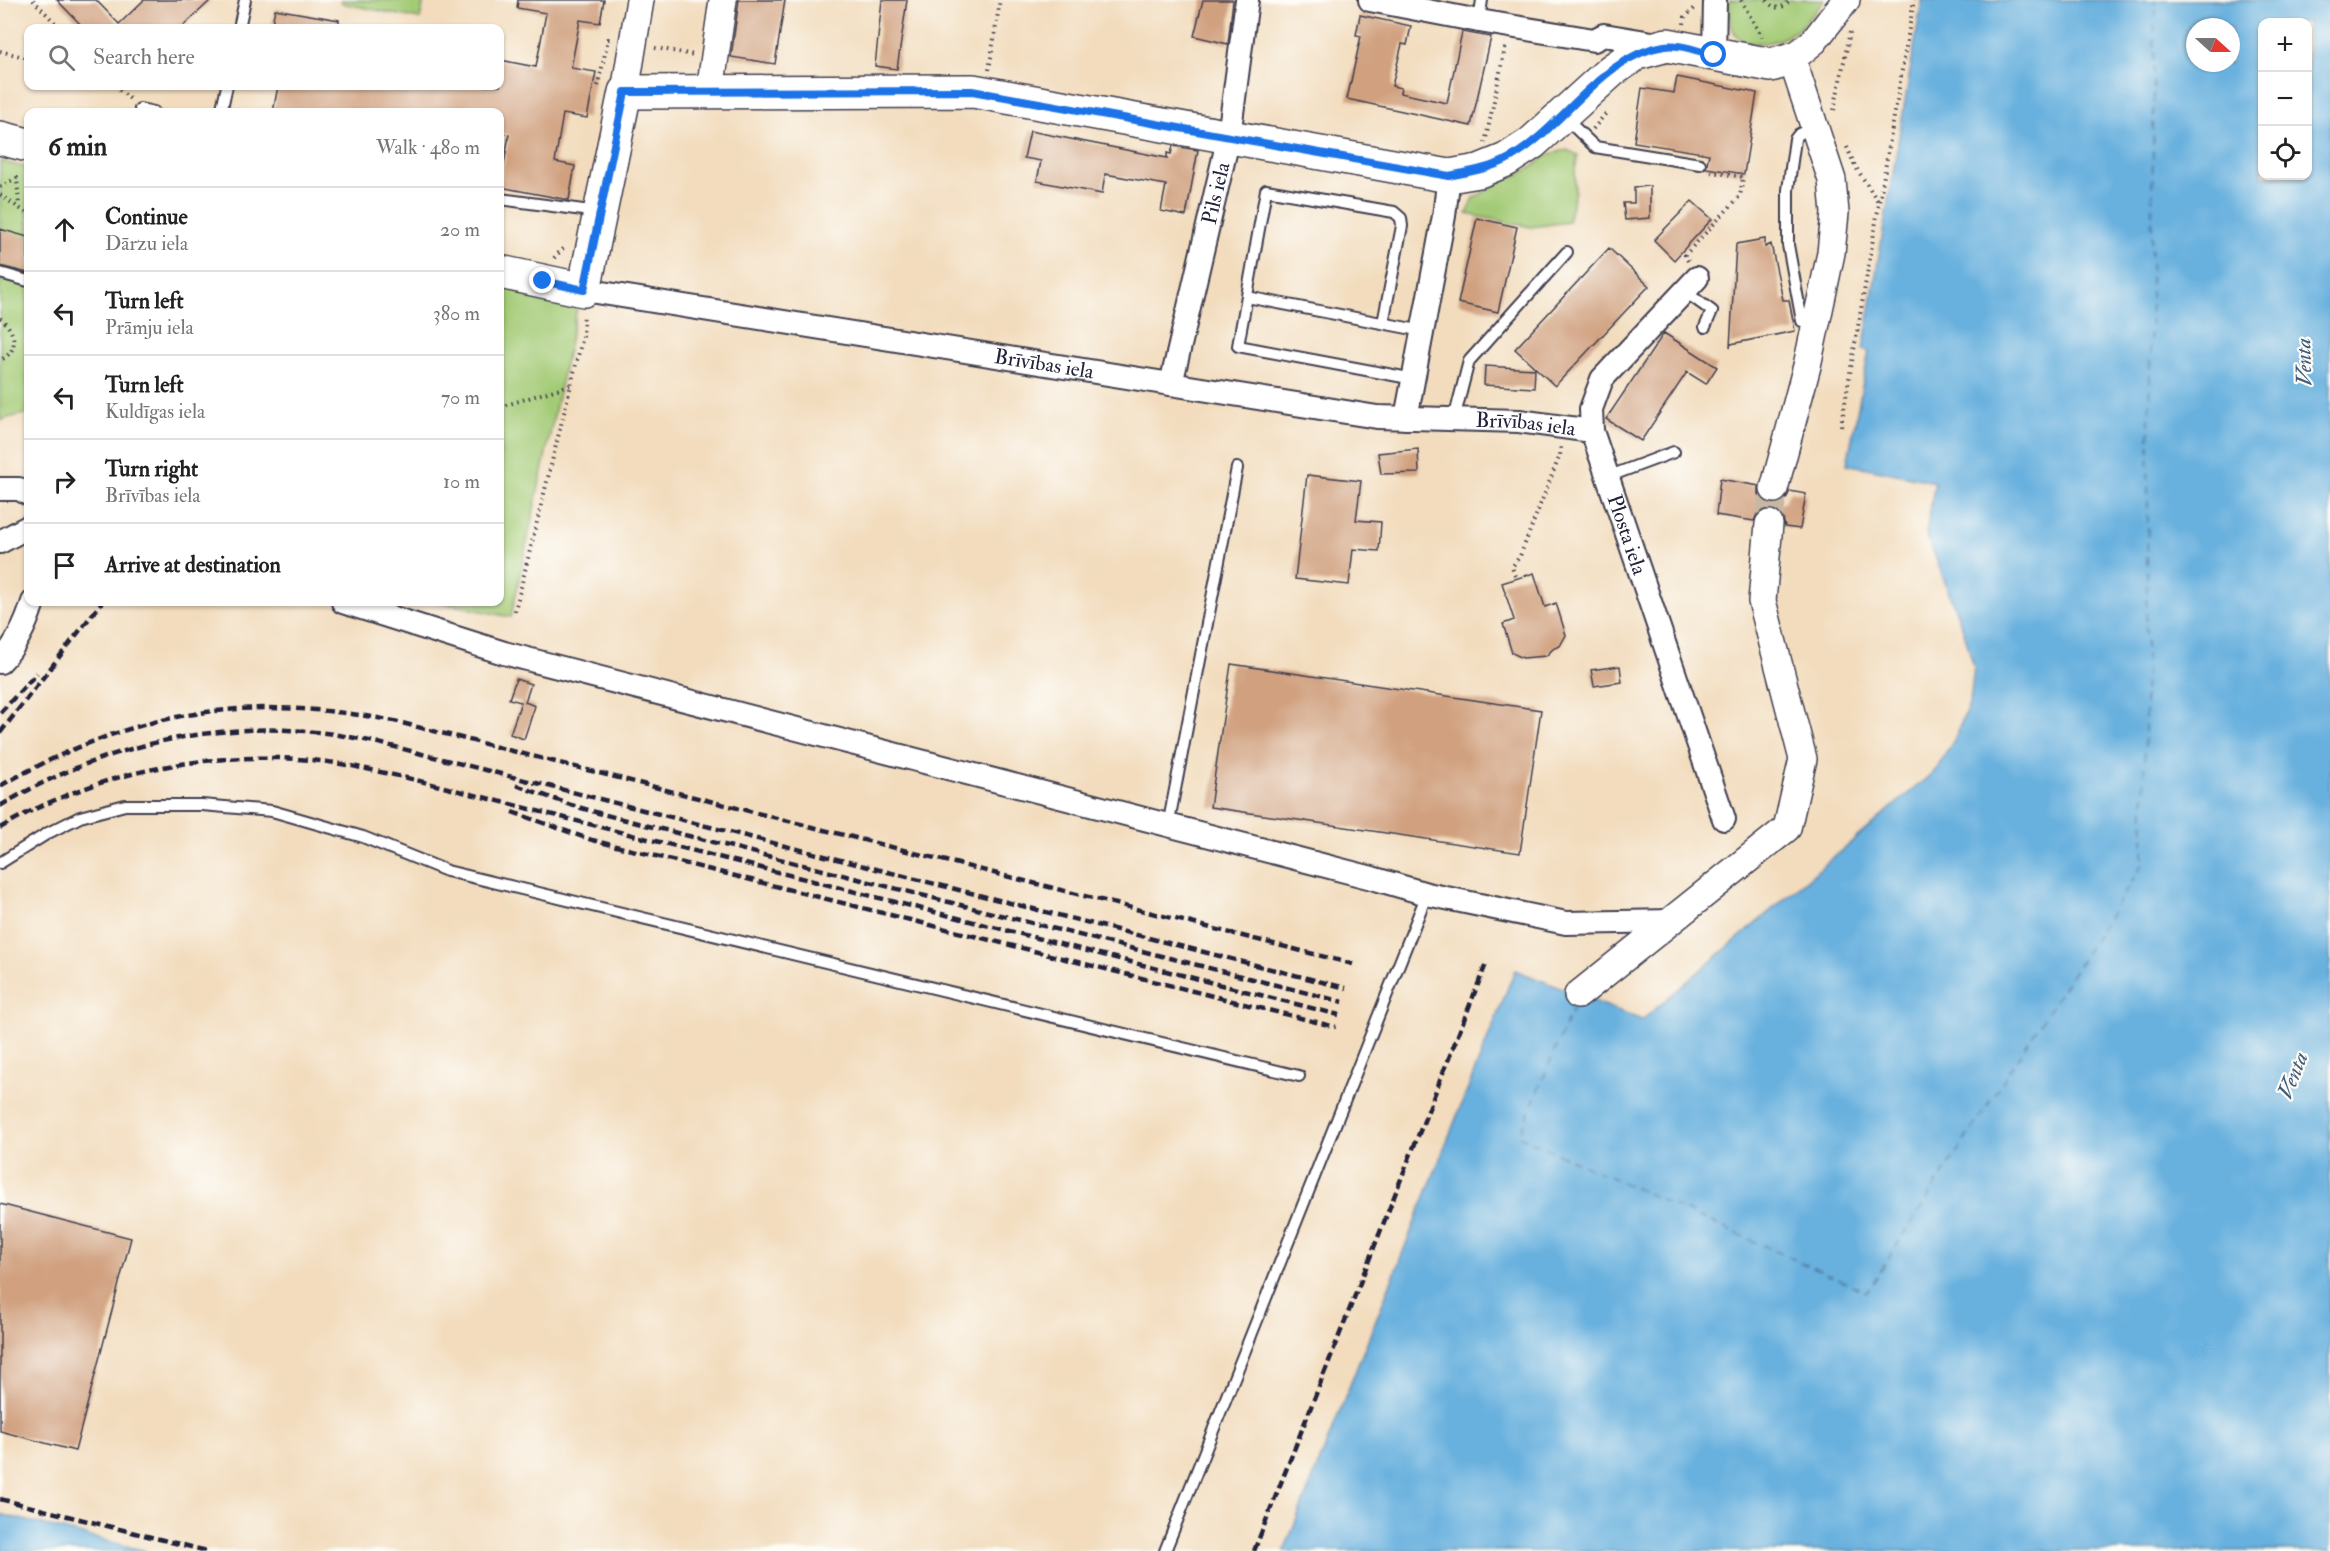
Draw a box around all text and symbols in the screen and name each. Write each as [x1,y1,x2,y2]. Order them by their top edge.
north arrow [2186,18,2240,72]
map controls [2258,18,2312,180]
button: + [2258,18,2312,72]
search box [24,24,504,90]
icon: search [45,41,78,74]
route start [1700,41,1726,67]
text: Search here [93,43,195,71]
button: − [2258,72,2312,126]
button: locate [2258,126,2312,180]
text: 6 min [48,131,107,163]
text: Walk · 480 m [376,135,480,160]
street label: Pils iela [1196,159,1237,227]
text: Continue [105,203,188,231]
icon: ahead [48,213,81,246]
text: 20 m [440,217,480,242]
text: Dārzu iela [105,231,188,256]
route end [529,267,555,293]
text: Turn left [105,287,184,315]
icon: left [48,297,81,330]
text: 380 m [433,301,480,326]
text: Prāmju iela [105,315,194,340]
water label: Venta [2289,337,2319,386]
street label: Brīvības iela [992,343,1096,386]
text: Turn left [105,371,184,399]
icon: left [48,381,81,414]
text: 70 m [441,385,480,410]
text: Kuldīgas iela [105,399,205,424]
street label: Brīvības iela [1475,407,1578,443]
text: Turn right [105,455,198,483]
icon: right [48,465,81,498]
text: 10 m [443,469,480,494]
text: Brīvības iela [105,483,201,508]
street label: Plosta iela [1601,491,1653,579]
icon: arrive [48,549,81,582]
text: Arrive at destination [105,551,281,579]
water label: Venta [2271,1048,2315,1103]

